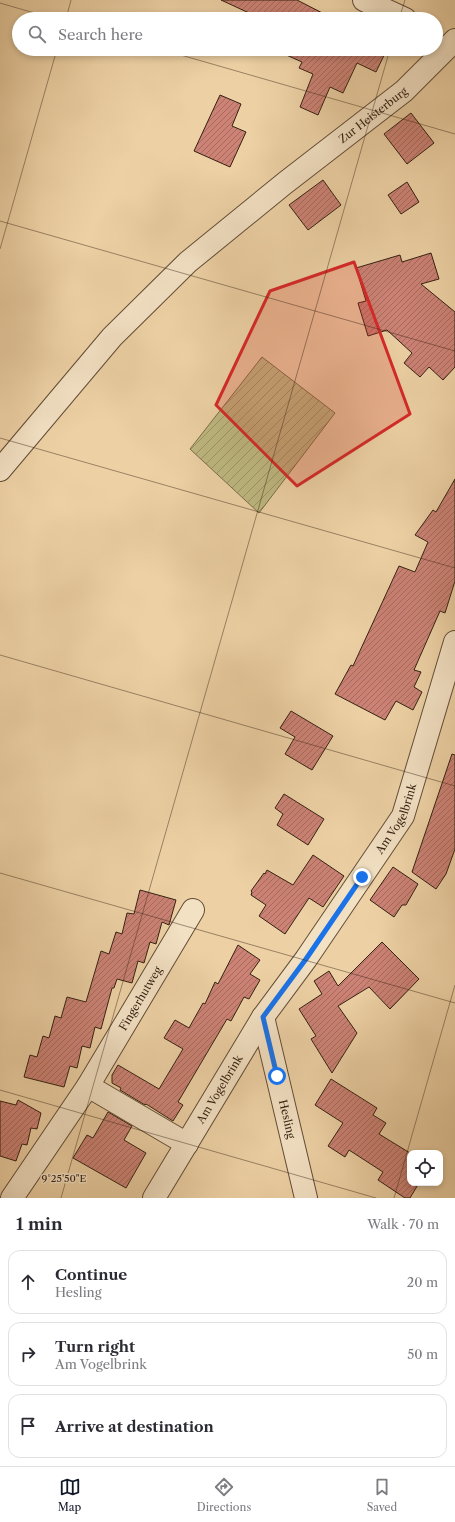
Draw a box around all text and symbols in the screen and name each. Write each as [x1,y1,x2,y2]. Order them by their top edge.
search box [12,12,443,56]
icon: search [26,23,48,45]
text: Search here [58,25,143,44]
street label: Zur Heisterburg [336,84,410,146]
street label: Am Vogelbrink [372,781,420,857]
route end [353,868,371,886]
street label: Fingerhutweg [116,964,165,1033]
street label: Am Vogelbrink [193,1052,246,1127]
route start [268,1067,286,1085]
street label: Hesling [276,1098,299,1140]
map controls [407,1150,443,1186]
button: locate [407,1150,443,1186]
text: 9°25'50"E [42,1172,87,1185]
text: 1 min [16,1214,63,1234]
text: Walk · 70 m [367,1216,439,1232]
text: Continue [55,1265,127,1284]
icon: ahead [17,1271,39,1293]
text: 20 m [407,1274,438,1290]
text: Hesling [55,1284,102,1300]
text: Turn right [55,1337,135,1356]
icon: right [17,1343,39,1365]
text: 50 m [407,1346,438,1362]
text: Am Vogelbrink [55,1356,147,1372]
icon: arrive [17,1415,39,1437]
text: Arrive at destination [55,1417,214,1436]
tab: Map [58,1476,81,1514]
tab: Directions [197,1476,251,1514]
tab: Saved [367,1476,397,1514]

